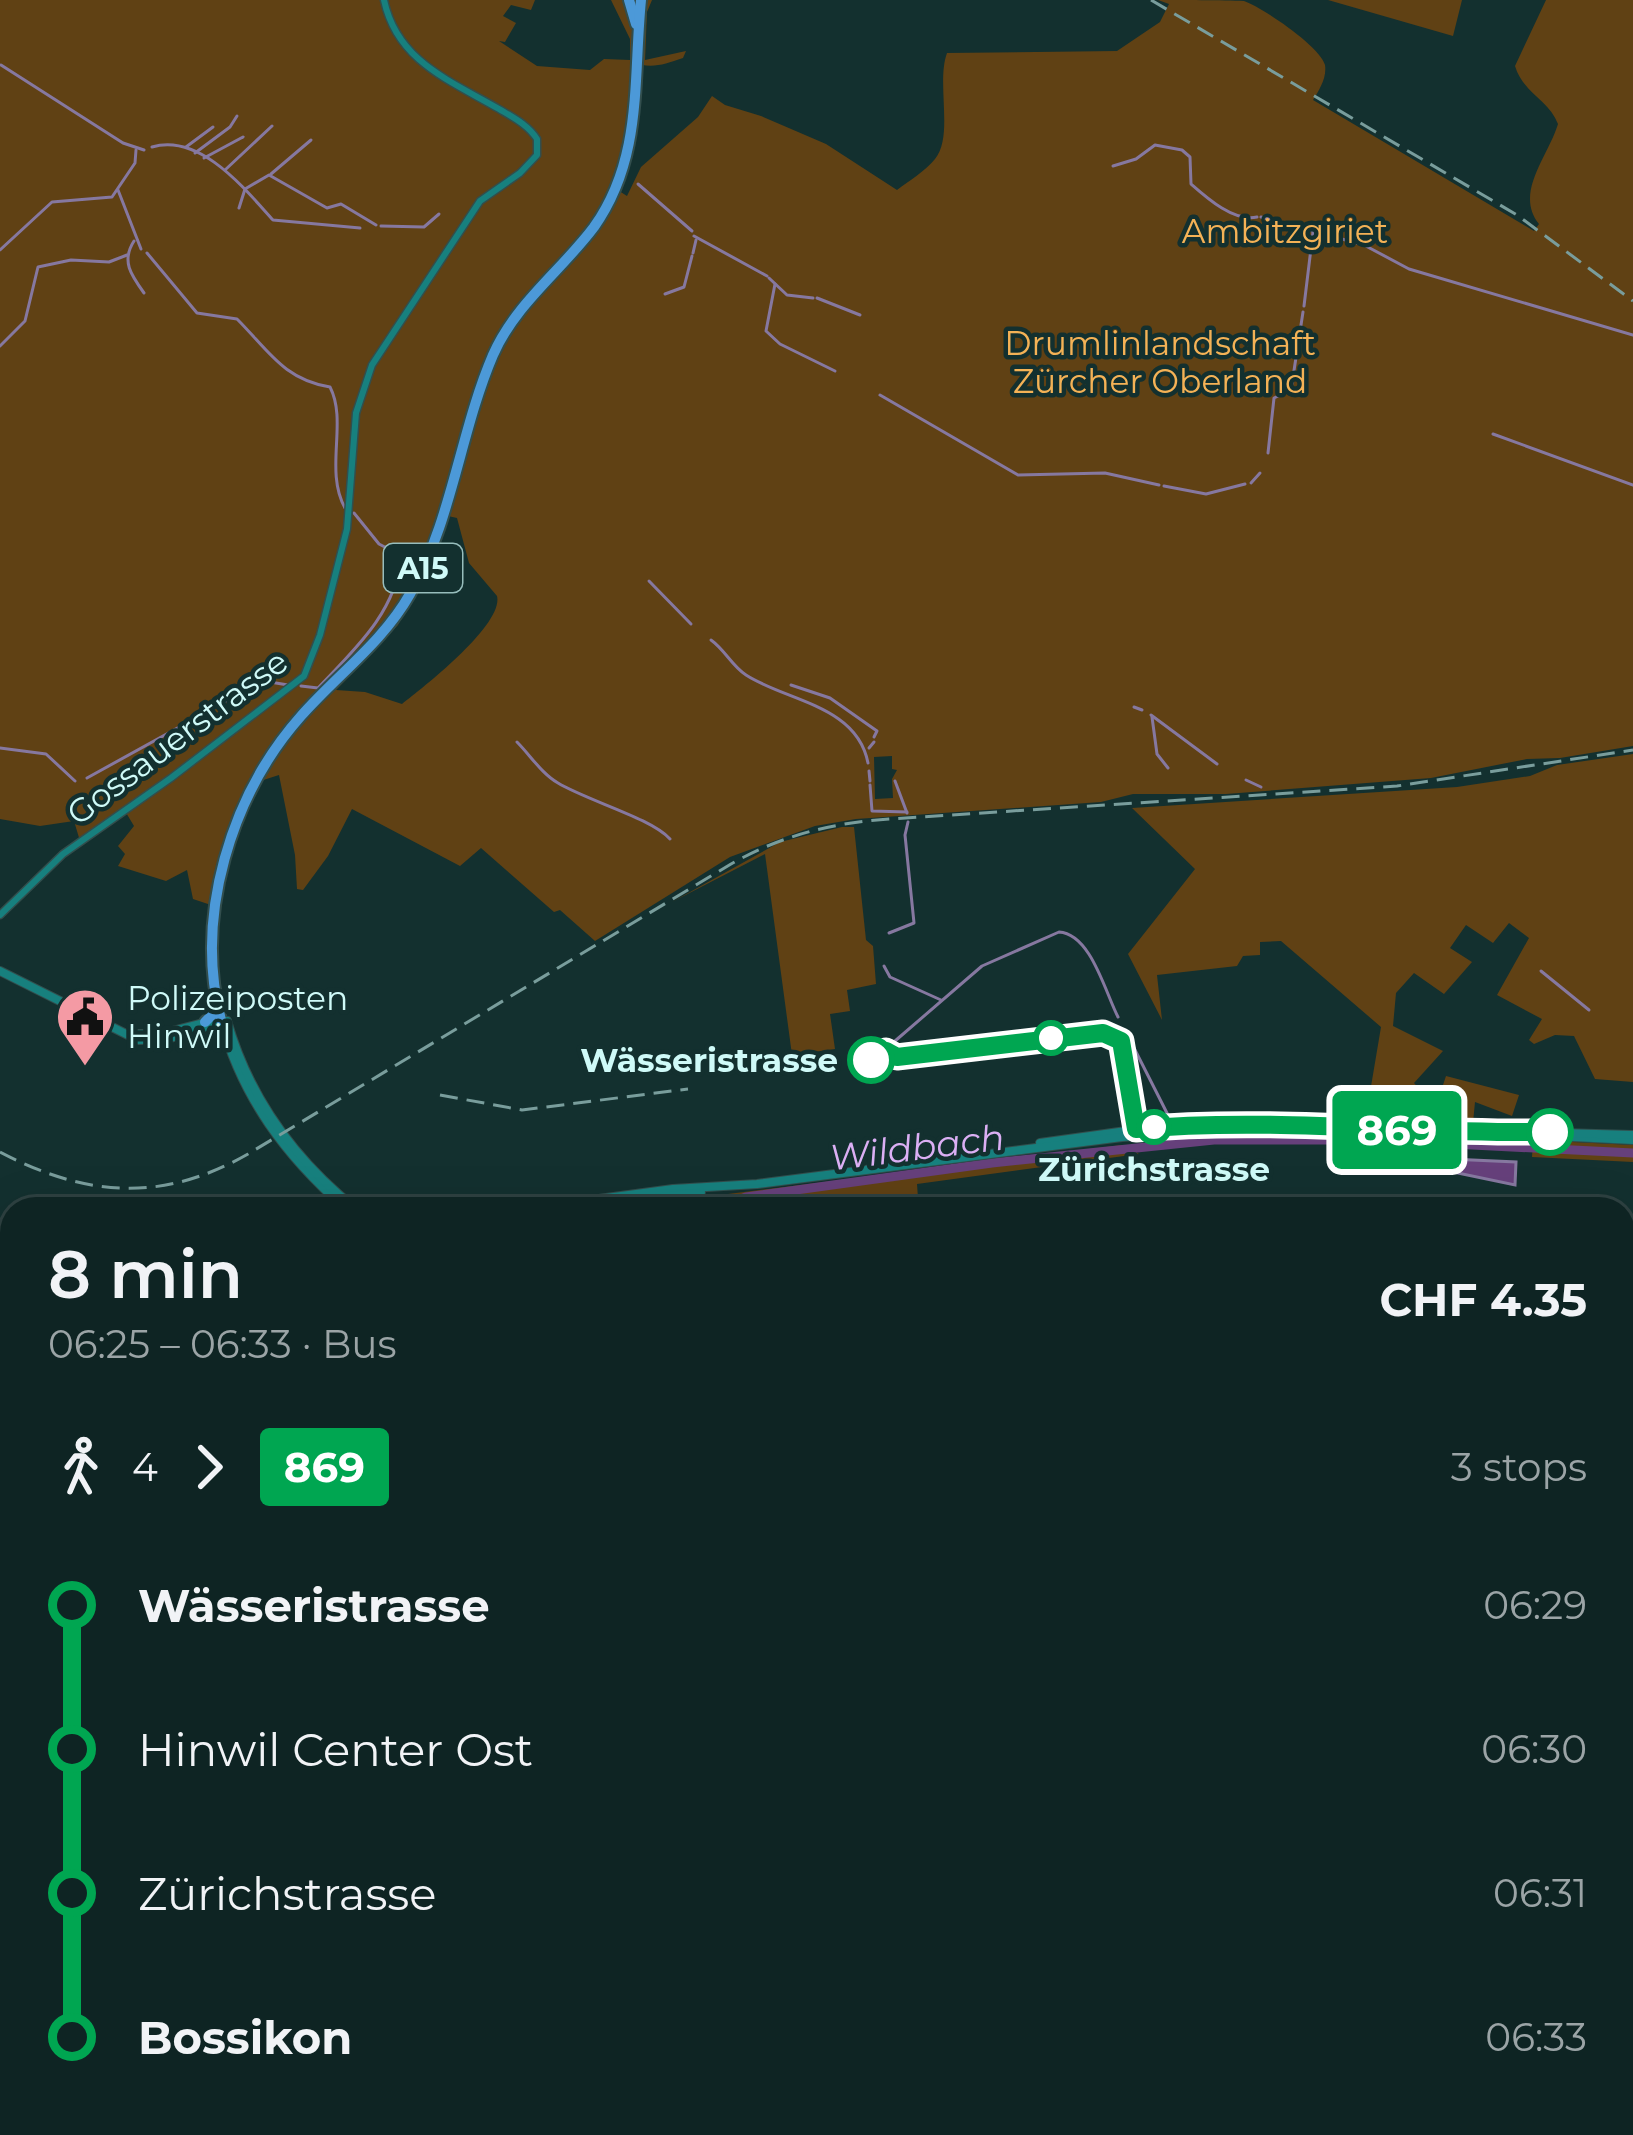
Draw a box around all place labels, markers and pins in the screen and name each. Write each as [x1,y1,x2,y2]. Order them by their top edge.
place label: Polizeiposten Hinwil [127,978,348,1056]
public building icon: Polizeiposten Hinwil [54,986,116,1068]
unlabelled marker [1035,1022,1067,1054]
marker: Wässeristrasse [849,1038,893,1082]
place label: Wässeristrasse [580,1040,838,1080]
unlabelled marker [1528,1110,1572,1154]
marker: Zürichstrasse [1138,1111,1170,1143]
place label: Zürichstrasse [1038,1149,1270,1189]

